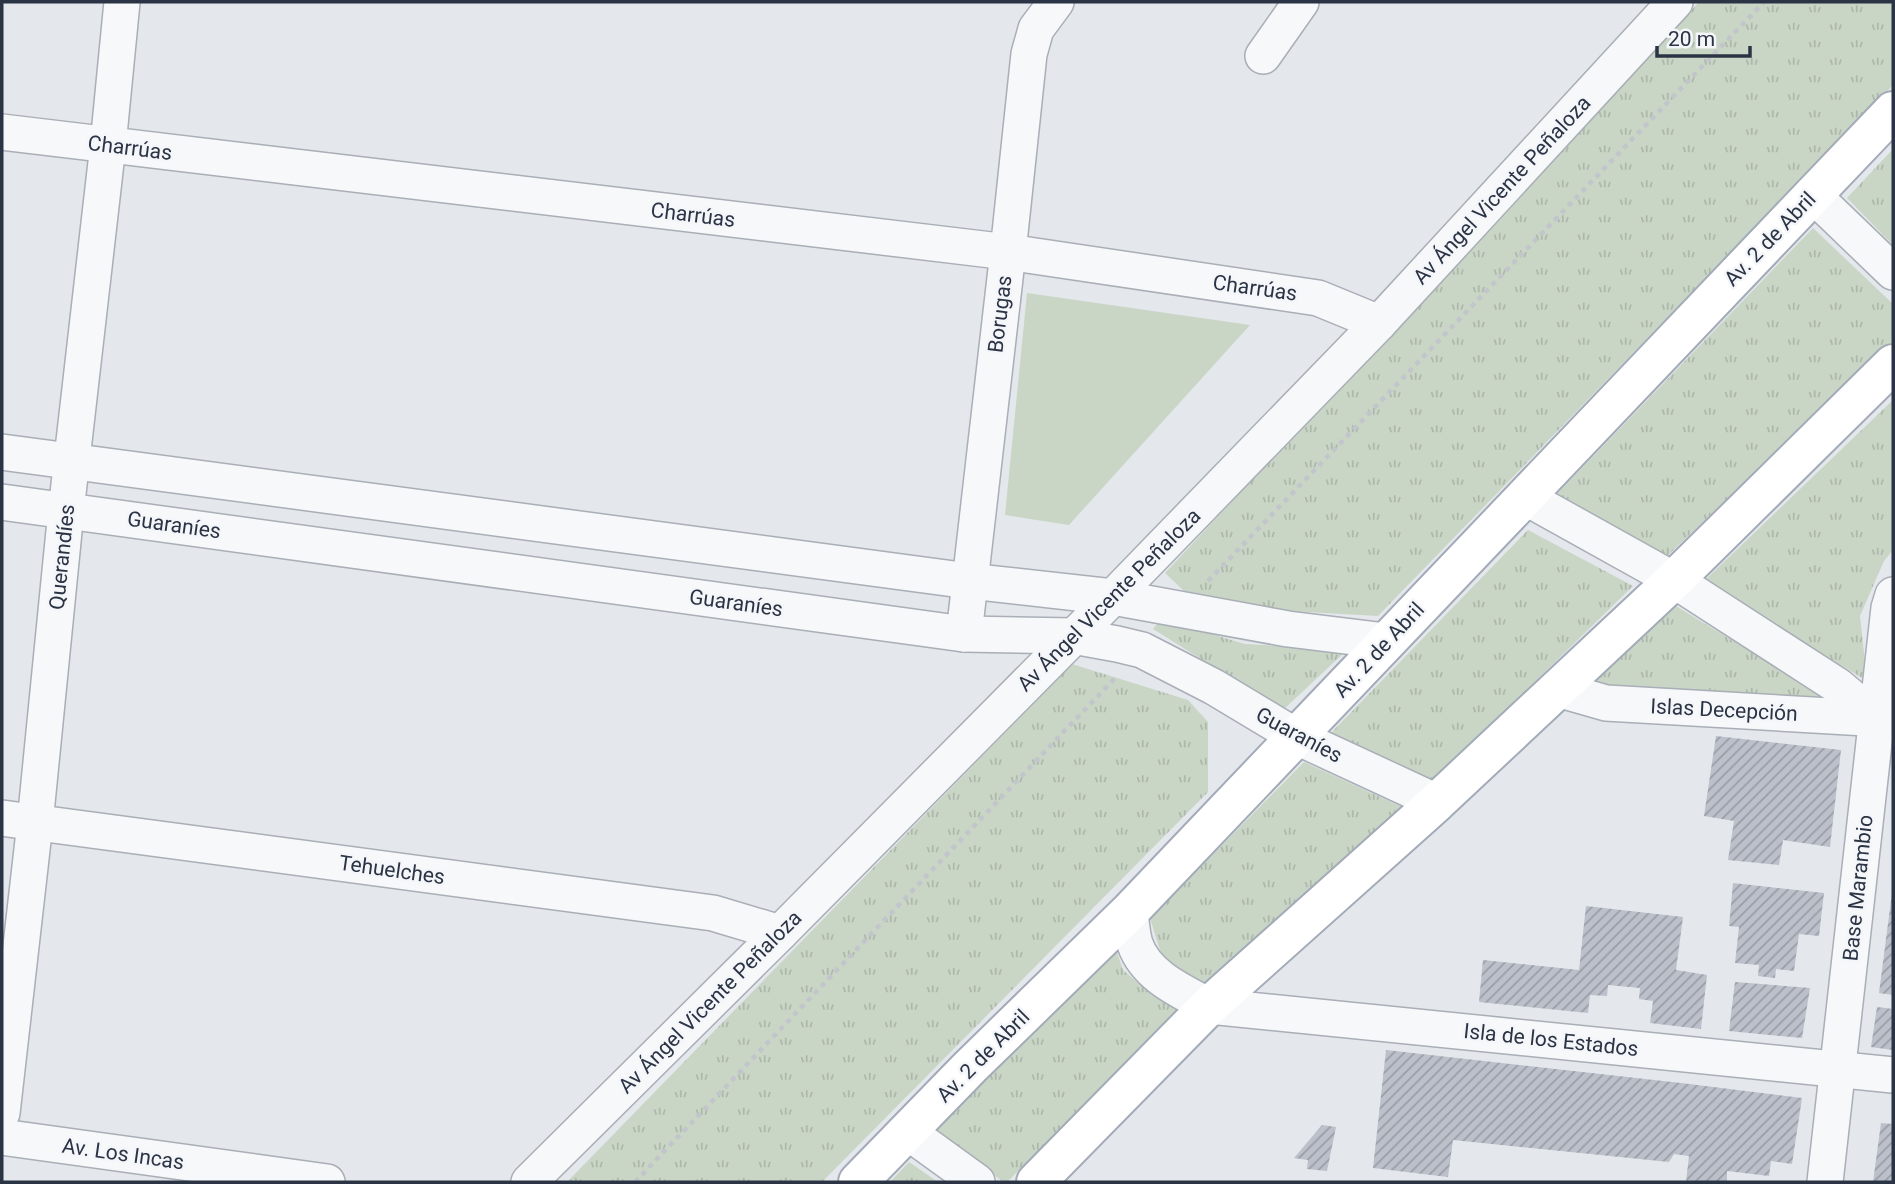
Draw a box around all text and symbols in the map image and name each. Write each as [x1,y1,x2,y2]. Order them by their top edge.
scale bar [1657,14,1750,58]
text: 20 m [1668,27,1715,51]
street label: Av Ángel Vicente Peñaloza [1408,91,1596,289]
street label: Charrúas [86,131,174,165]
street label: Av. 2 de Abril [1719,187,1821,291]
street label: Charrúas [649,198,737,232]
street label: Charrúas [1211,270,1299,306]
street label: Borugas [983,274,1017,354]
street label: Querandíes [45,503,79,611]
street label: Av Ángel Vicente Peñaloza [1013,504,1205,696]
street label: Guaraníes [126,507,222,543]
street label: Guaraníes [688,585,784,621]
street label: Av. 2 de Abril [1329,598,1429,702]
street label: Islas Decepción [1650,694,1798,726]
street label: Guaraníes [1252,702,1346,768]
street label: Base Marambio [1838,814,1878,962]
street label: Tehuelches [338,851,446,889]
street label: Av Ángel Vicente Peñaloza [614,906,806,1098]
street label: Av. 2 de Abril [932,1005,1034,1107]
street label: Isla de los Estados [1463,1019,1639,1061]
street label: Av. Los Incas [60,1134,186,1174]

